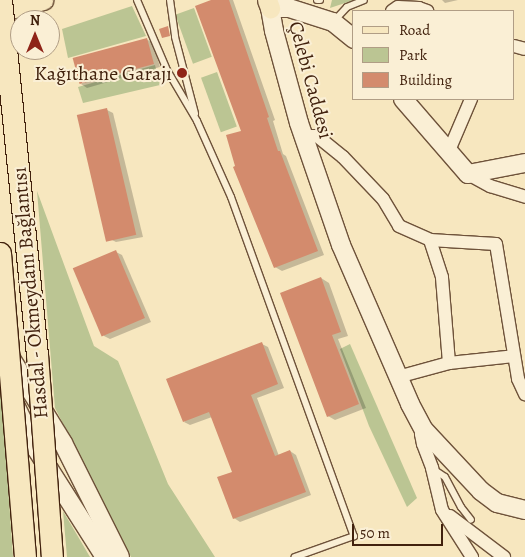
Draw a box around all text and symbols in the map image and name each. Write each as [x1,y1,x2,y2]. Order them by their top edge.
north arrow [10,10,60,60]
legend [352,10,515,100]
text: N [30,11,40,30]
street label: Çelebi Caddesi [284,19,338,141]
text: Road [399,20,430,40]
text: Park [399,45,427,65]
place label: Kağıthane Garajı [34,61,172,85]
marker: Kağıthane Garajı [176,67,188,79]
text: Building [399,70,452,90]
street label: Hasdal - Okmeydanı Bağlantısı [7,166,53,420]
scale bar [355,514,446,546]
text: 50 m [360,523,390,543]

